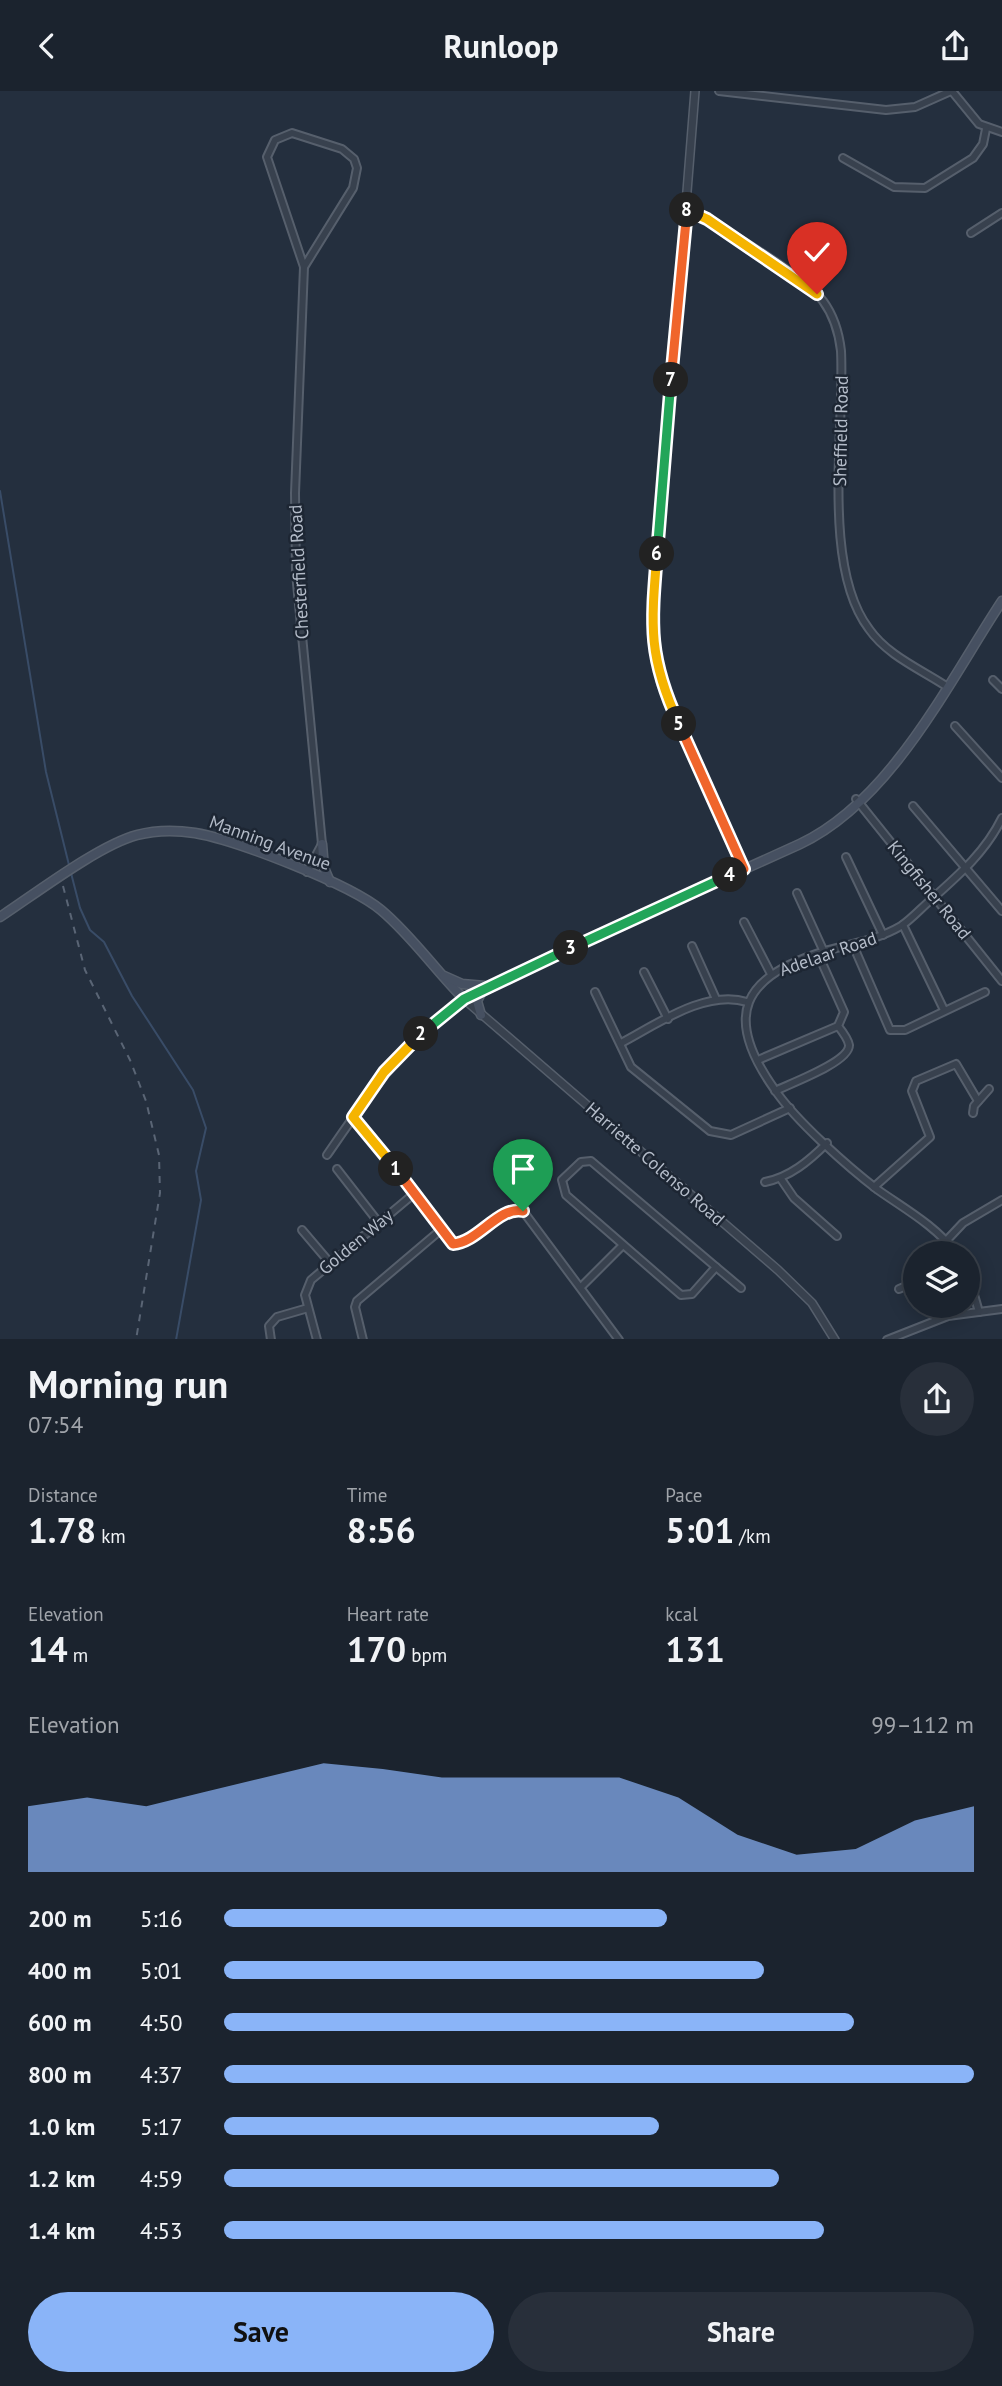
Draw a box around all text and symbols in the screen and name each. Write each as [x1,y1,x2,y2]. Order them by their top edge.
text: Runloop [444,25,558,67]
icon: back [28,27,66,65]
icon: share [936,27,974,65]
pin: 8 [670,193,704,227]
text: 8 [681,197,692,221]
pin [787,222,847,294]
icon: check [798,233,836,271]
pin: 7 [654,363,688,397]
text: 7 [665,367,676,391]
street label: Sheffield Road [828,375,853,487]
street label: Chesterfield Road [283,504,314,640]
pin: 6 [640,537,674,571]
text: 6 [651,541,662,565]
pin: 5 [662,707,696,741]
text: 5 [673,711,684,735]
street label: Manning Avenue [206,810,334,875]
street label: Kingfisher Road [882,836,976,944]
pin: 4 [712,857,748,893]
text: 4 [724,862,735,886]
street label: Adelaar Road [776,926,880,981]
pin: 3 [554,931,588,965]
text: 3 [565,935,576,959]
pin: 2 [404,1017,438,1051]
text: 2 [415,1021,426,1045]
street label: Harriette Colenso Road [581,1097,730,1230]
pin [493,1139,553,1211]
icon: arrive [504,1150,542,1188]
pin: 1 [378,1151,414,1187]
text: 1 [390,1156,401,1180]
street label: Golden Way [314,1203,398,1280]
map controls [903,1241,980,1318]
button: layers [903,1241,980,1318]
text: Morning run [28,1359,228,1408]
button: share [900,1362,974,1436]
text: 07:54 [28,1410,83,1439]
text: Distance [28,1483,98,1507]
text: Time [347,1483,387,1507]
text: Pace [665,1483,703,1507]
text: 1.78 [28,1507,96,1553]
text: 8:56 [347,1507,416,1553]
text: 5:01 [665,1507,734,1553]
text: km [96,1524,126,1548]
text: /km [734,1524,771,1548]
text: Elevation [28,1602,104,1626]
text: Heart rate [347,1602,429,1626]
text: kcal [665,1602,698,1626]
text: 14 [28,1626,68,1672]
text: 170 [347,1626,406,1672]
text: 131 [665,1626,725,1672]
text: m [68,1643,88,1667]
text: bpm [406,1643,447,1667]
text: Elevation [28,1710,120,1739]
text: 99–112 m [871,1710,974,1739]
text: 200 m [28,1904,91,1933]
text: 5:16 [140,1904,183,1933]
text: 400 m [28,1956,91,1985]
text: 5:01 [140,1956,183,1985]
text: 600 m [28,2008,91,2037]
text: 4:50 [140,2008,183,2037]
text: 800 m [28,2060,91,2089]
text: 4:37 [140,2060,183,2089]
text: 1.0 km [28,2112,95,2141]
text: 5:17 [140,2112,183,2141]
text: 1.2 km [28,2164,95,2193]
text: 4:59 [140,2164,183,2193]
text: 1.4 km [28,2216,95,2245]
text: 4:53 [140,2216,183,2245]
button: Save [28,2292,494,2372]
button: Share [508,2292,974,2372]

